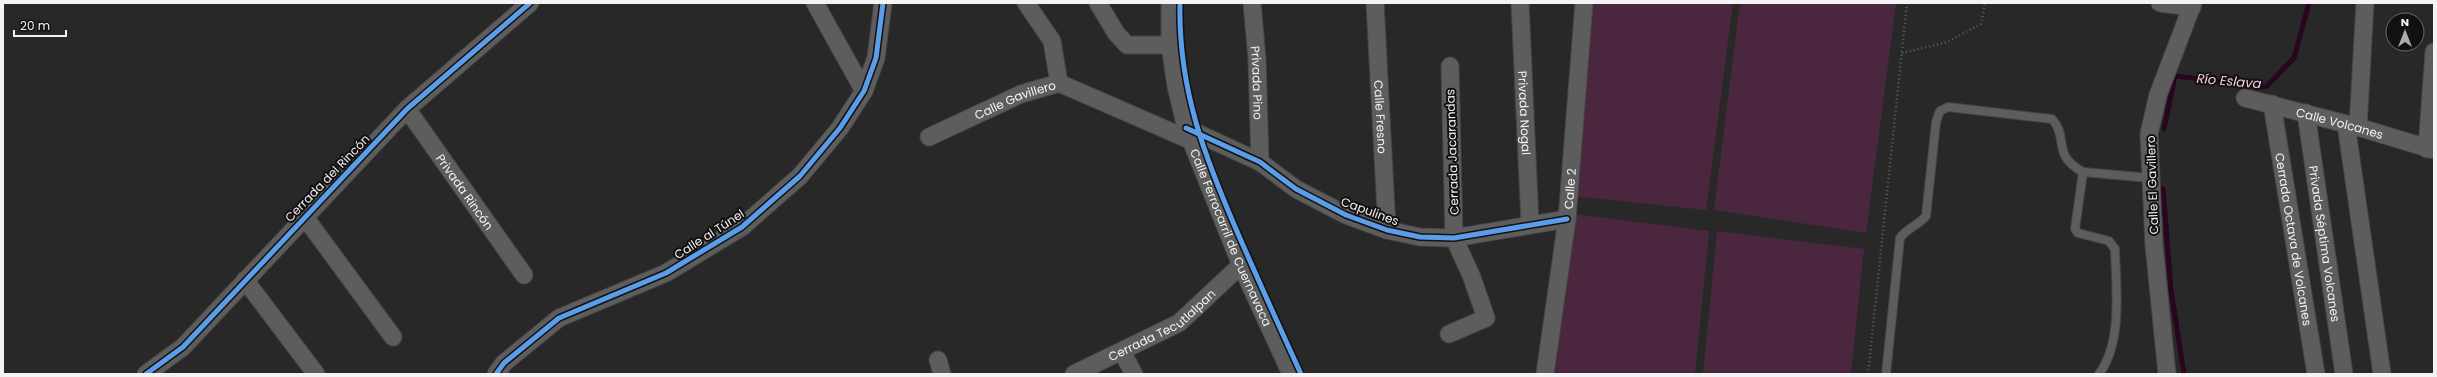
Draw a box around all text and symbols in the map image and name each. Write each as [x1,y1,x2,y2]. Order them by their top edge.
scale bar [14,12,66,38]
north arrow [2385,12,2425,52]
text: N [2401,14,2409,30]
text: 20 m [20,17,50,34]
street label: Privada Pino [1247,45,1267,120]
water label: Río Eslava [2196,69,2262,93]
street label: Privada Nogal [1515,71,1535,155]
street label: Calle Gavillero [971,76,1058,123]
street label: Calle Fresno [1371,80,1391,154]
street label: Cerrada Jacarandas [1441,89,1463,215]
street label: Calle Volcanes [2294,103,2385,143]
street label: Cerrada del Rincón [281,131,373,225]
street label: Calle El Gavillero [2142,135,2162,235]
street label: Calle Ferrocarril de Cuernavaca [1187,146,1276,329]
street label: Privada Rincón [433,150,498,233]
street label: Cerrada Octava de Volcanes [2272,151,2316,327]
street label: Privada Séptima Volcanes [2305,164,2345,323]
street label: Calle 2 [1559,168,1579,210]
street label: Capulines [1339,193,1401,229]
street label: Calle al Túnel [671,205,747,263]
street label: Cerrada Tecutlalpan [1105,285,1219,365]

